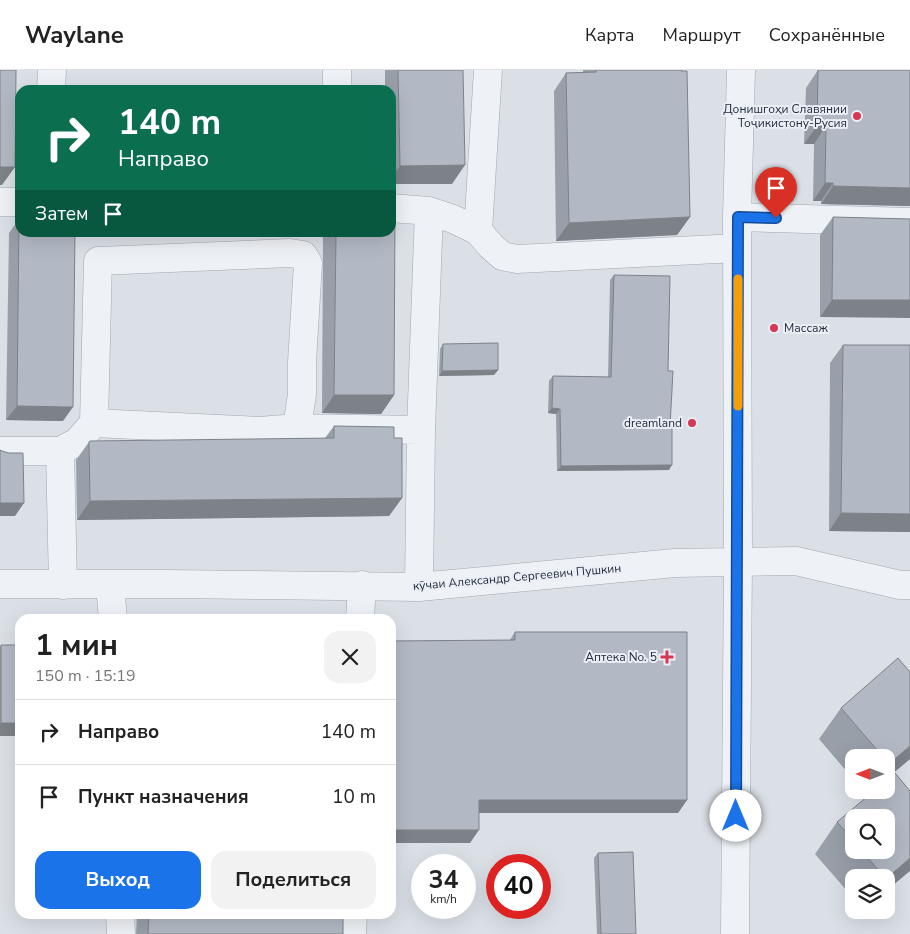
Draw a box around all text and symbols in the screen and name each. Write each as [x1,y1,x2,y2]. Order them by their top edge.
text: Waylane [25,19,124,51]
text: Карта [585,23,635,47]
text: Маршрут [663,23,741,47]
text: Сохранённые [769,23,885,47]
text: 140 m [118,99,221,146]
place label: Донишгоҳи Славянии Тоҷикистону-Русия [723,101,847,131]
icon: right [35,105,100,170]
marker: Донишгоҳи Славянии Тоҷикистону-Русия [851,110,863,122]
text: Направо [118,144,209,174]
pin [755,167,797,218]
icon: arrive [762,174,790,202]
icon: arrive [99,200,127,228]
text: Затем [35,201,89,227]
place label: Массаж [784,320,829,336]
marker: Массаж [768,322,780,334]
place label: dreamland [624,415,682,431]
marker: dreamland [686,417,698,429]
street label: кӯчаи Александр Сергеевич Пушкин [412,560,622,594]
text: 1 мин [35,625,118,666]
button: close [324,631,376,683]
place label: Аптека No. 5 [585,649,657,665]
marker: Аптека No. 5 [661,651,673,663]
text: 150 m · 15:19 [35,665,136,687]
icon: right [35,718,63,746]
text: Направо [78,719,159,745]
text: 140 m [321,719,376,745]
north arrow [845,749,895,799]
map controls [845,749,895,919]
icon: arrive [35,783,63,811]
text: Пункт назначения [78,784,249,810]
text: 10 m [332,784,376,810]
position arrow [709,789,761,841]
button: search [845,809,895,859]
button: Выход [35,851,201,909]
button: Поделиться [211,851,376,909]
speed limit sign: 40 [486,854,551,919]
text: 34 [428,863,459,897]
button: layers [845,869,895,919]
text: km/h [430,891,457,907]

